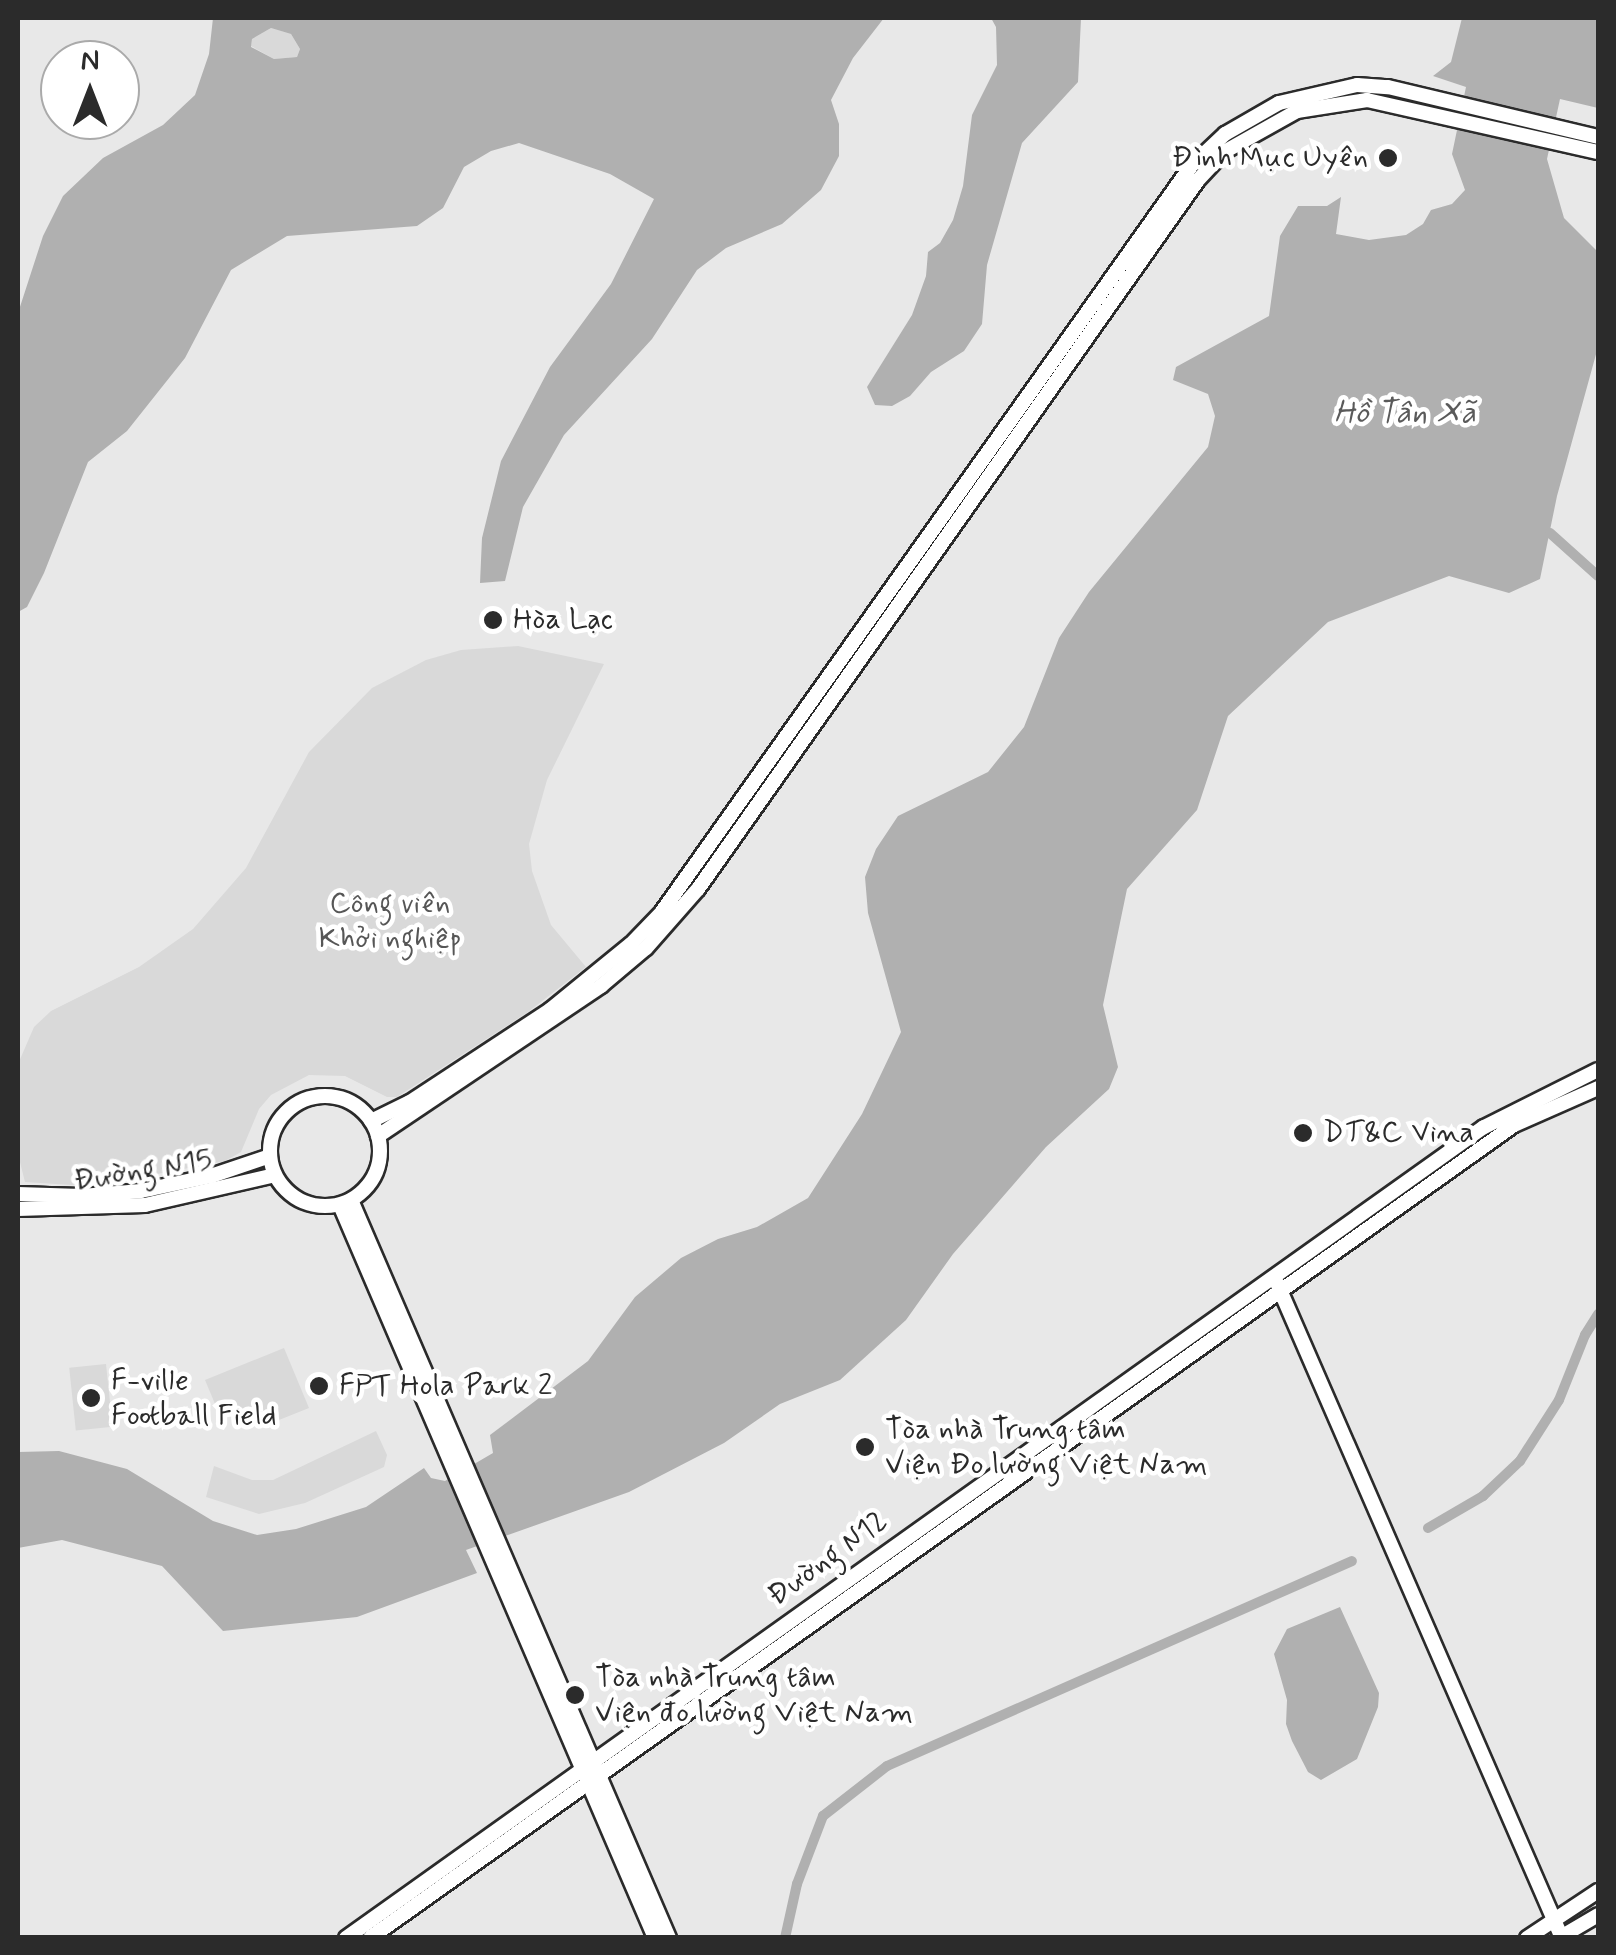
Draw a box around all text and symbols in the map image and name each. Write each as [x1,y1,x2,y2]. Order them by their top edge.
north arrow [40,40,140,140]
text: N [81,43,99,80]
place label: Đình Mục Uyên [1171,140,1368,176]
marker: Đình Mục Uyên [1377,147,1399,169]
water label: Hồ Tân Xã [1336,394,1474,432]
place label: Hòa Lạc [513,602,613,638]
marker: Hòa Lạc [482,609,504,631]
park label: Công viên Khởi nghiệp [318,886,462,956]
place label: DT&C Vina [1323,1115,1468,1151]
marker: DT&C Vina [1292,1122,1314,1144]
street label: Đường N15 [71,1142,215,1200]
place label: F-ville Football Field [111,1363,276,1434]
place label: FPT Hola Park 2 [339,1368,545,1404]
marker: FPT Hola Park 2 [308,1375,330,1397]
marker: F-ville Football Field [80,1387,102,1409]
place label: Tòa nhà Trung tâm Viện Đo lường Việt Nam [885,1412,1199,1482]
marker: Tòa nhà Trung tâm Viện Đo lường Việt Nam [854,1436,876,1458]
street label: Đường N12 [761,1503,895,1615]
place label: Tòa nhà Trung tâm Viện đo lường Việt Nam [595,1660,905,1730]
marker: Tòa nhà Trung tâm Viện đo lường Việt Nam [564,1684,586,1706]

